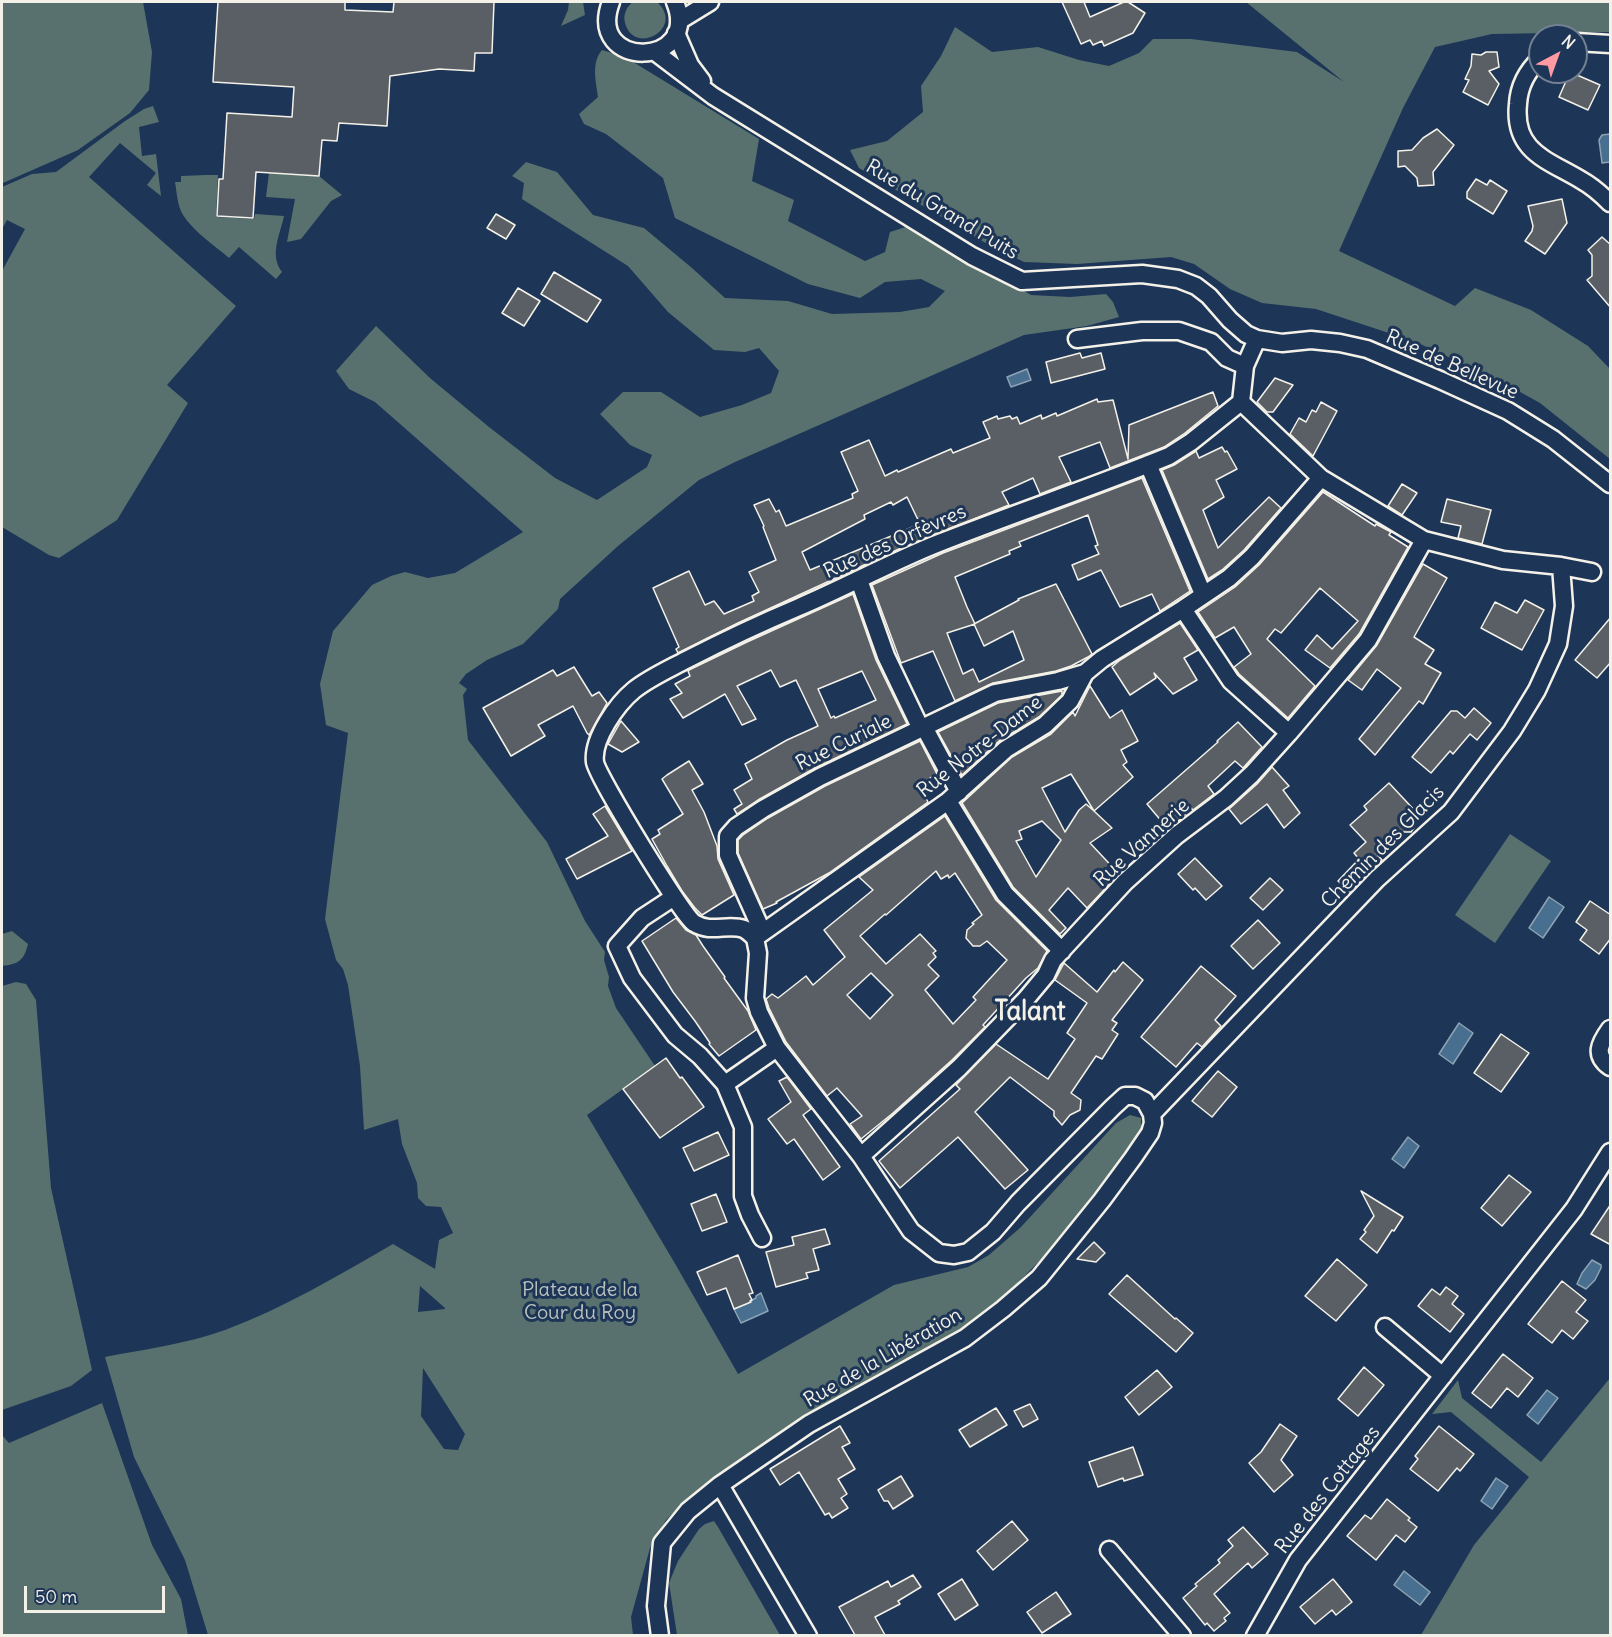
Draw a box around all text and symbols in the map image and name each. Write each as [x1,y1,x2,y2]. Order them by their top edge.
north arrow [1528,24,1588,84]
text: N [1558,31,1579,53]
street label: Rue du Grand Puits [861,155,1023,265]
street label: Rue de Bellevue [1382,325,1522,405]
street label: Rue des Orfèvres [820,500,970,584]
street label: Rue Notre-Dame [913,691,1047,803]
street label: Rue Curiale [792,710,896,776]
street label: Chemin des Glacis [1316,780,1450,914]
street label: Rue Vannerie [1089,794,1195,892]
district label: Talant [994,997,1066,1029]
park label: Plateau de la Cour du Roy [522,1278,638,1325]
street label: Rue de la Libération [800,1303,966,1413]
street label: Rue des Cottages [1271,1421,1385,1559]
scale bar [27,1574,168,1612]
text: 50 m [35,1585,77,1608]

